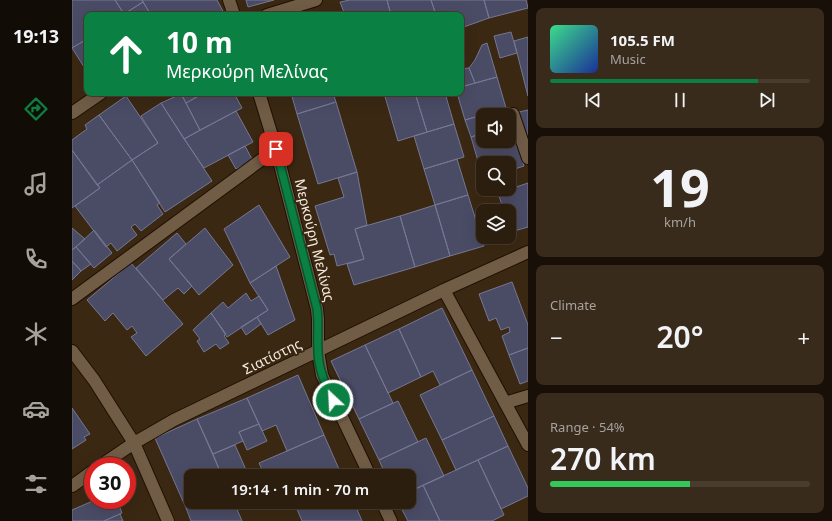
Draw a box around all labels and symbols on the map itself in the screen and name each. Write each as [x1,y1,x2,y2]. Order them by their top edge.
pin [259,132,293,166]
street label: Μερκούρη Μελίνας [291,177,339,304]
street label: Σιατίστης [240,334,305,378]
position arrow [312,379,354,421]
speed limit sign: 30 [84,457,136,509]

